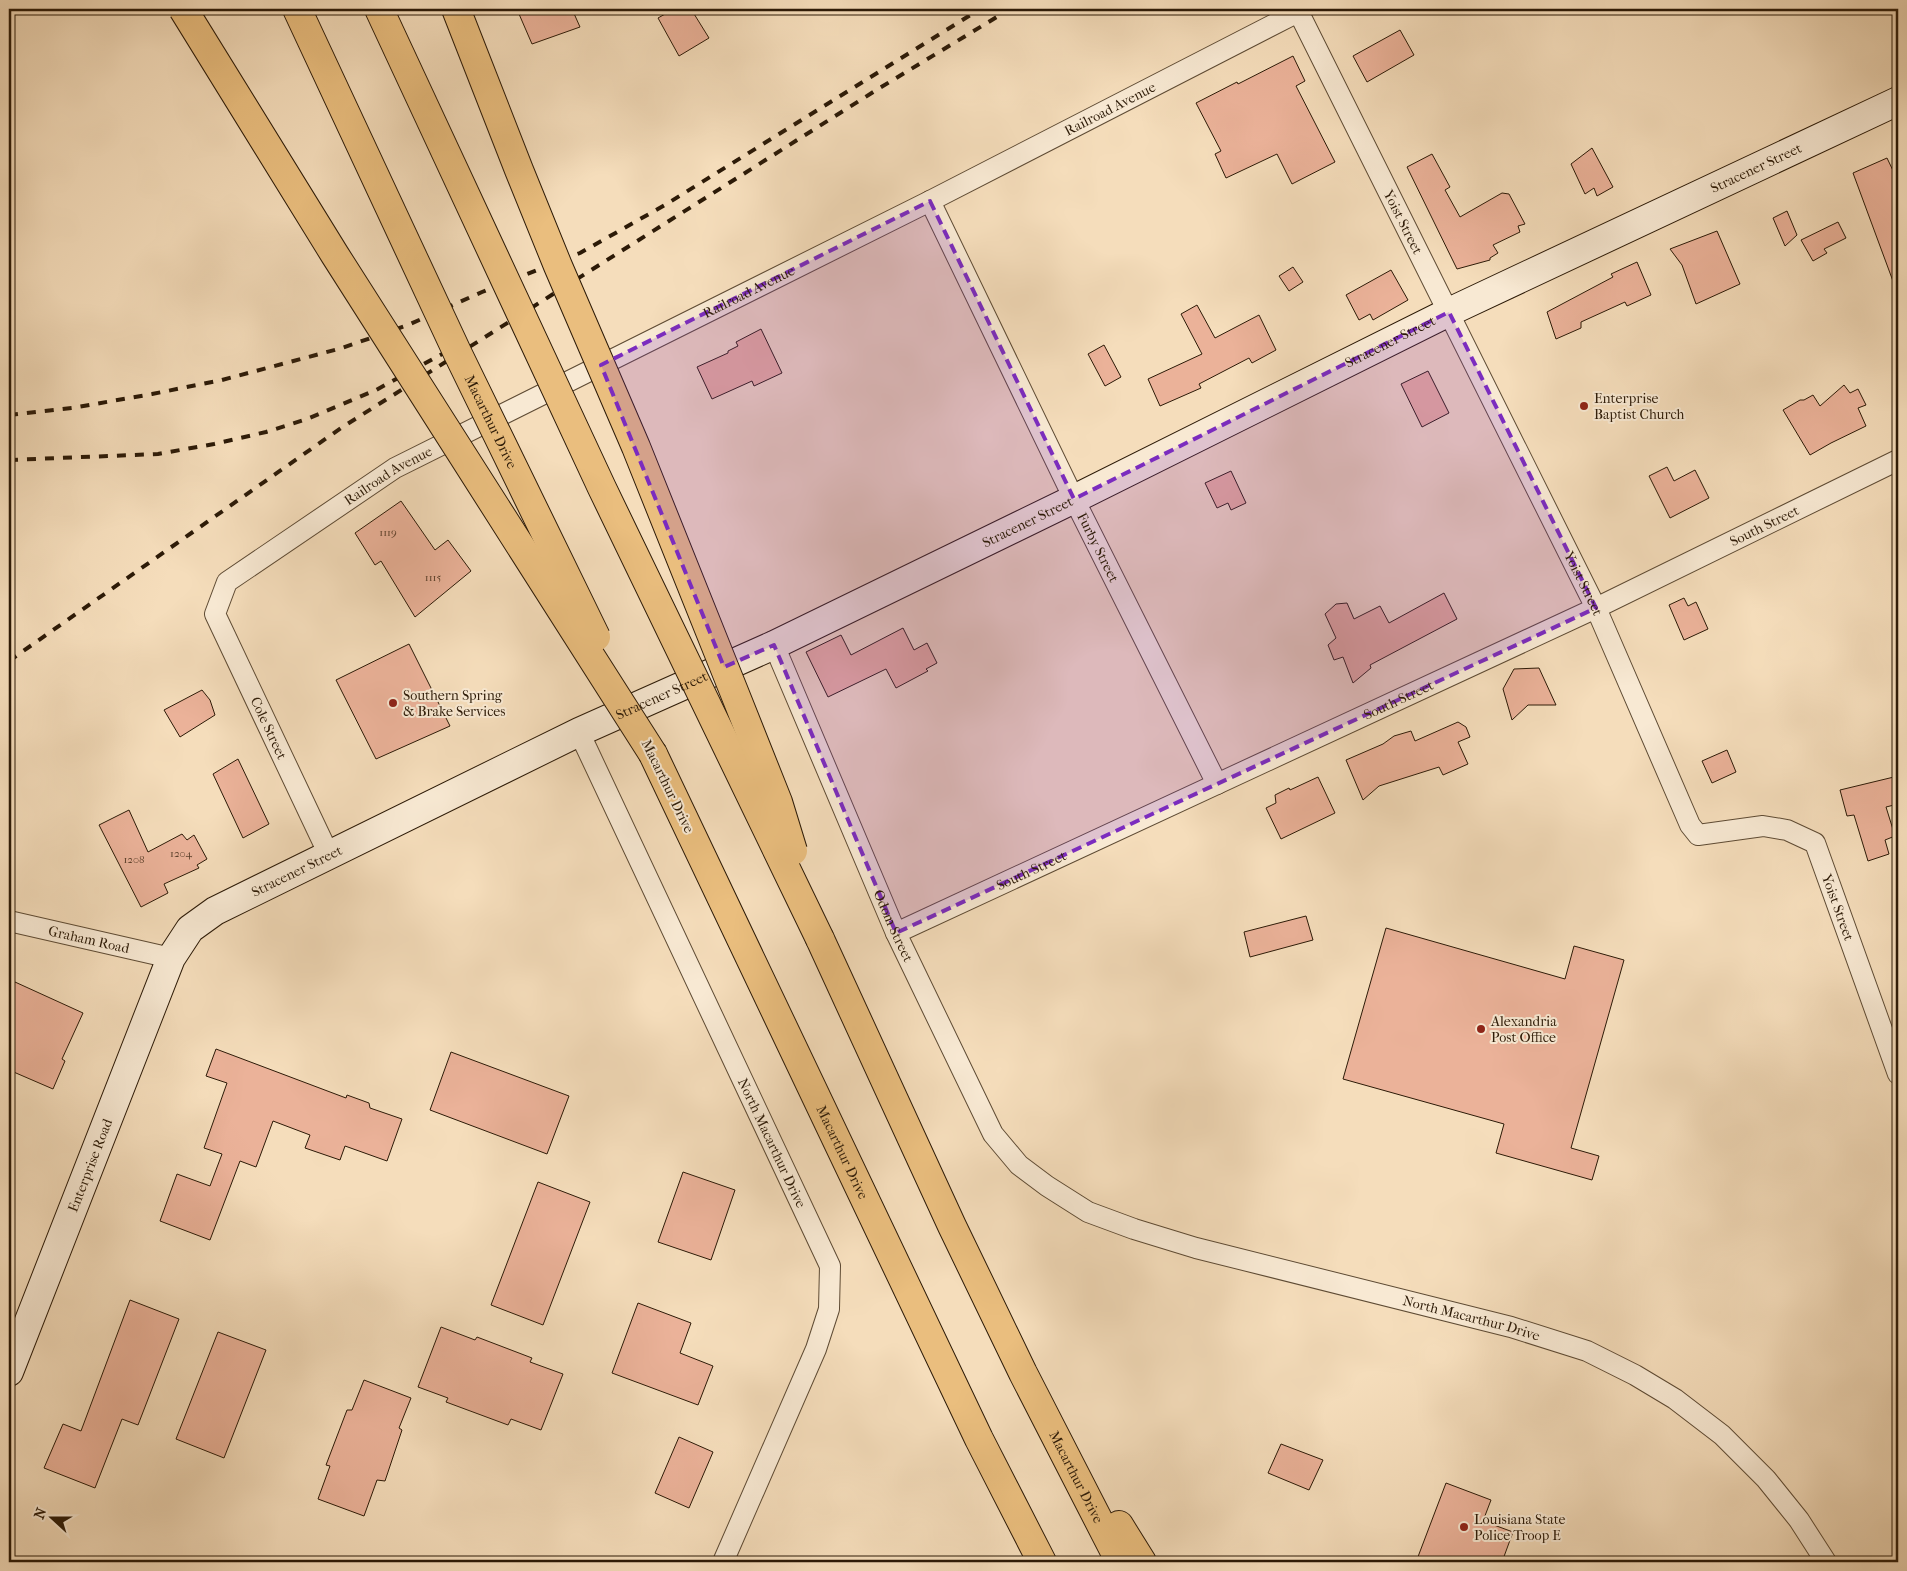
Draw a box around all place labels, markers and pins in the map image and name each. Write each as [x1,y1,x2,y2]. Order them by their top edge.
place label: Enterprise Baptist Church [1594,390,1685,423]
marker: Enterprise Baptist Church [1578,400,1590,412]
place label: Southern Spring & Brake Services [403,687,505,720]
marker: Southern Spring & Brake Services [387,697,399,709]
place label: Alexandria Post Office [1490,1013,1557,1046]
marker: Alexandria Post Office [1475,1023,1487,1035]
place label: Louisiana State Police Troop E [1474,1511,1566,1544]
marker: Louisiana State Police Troop E [1458,1521,1470,1533]

